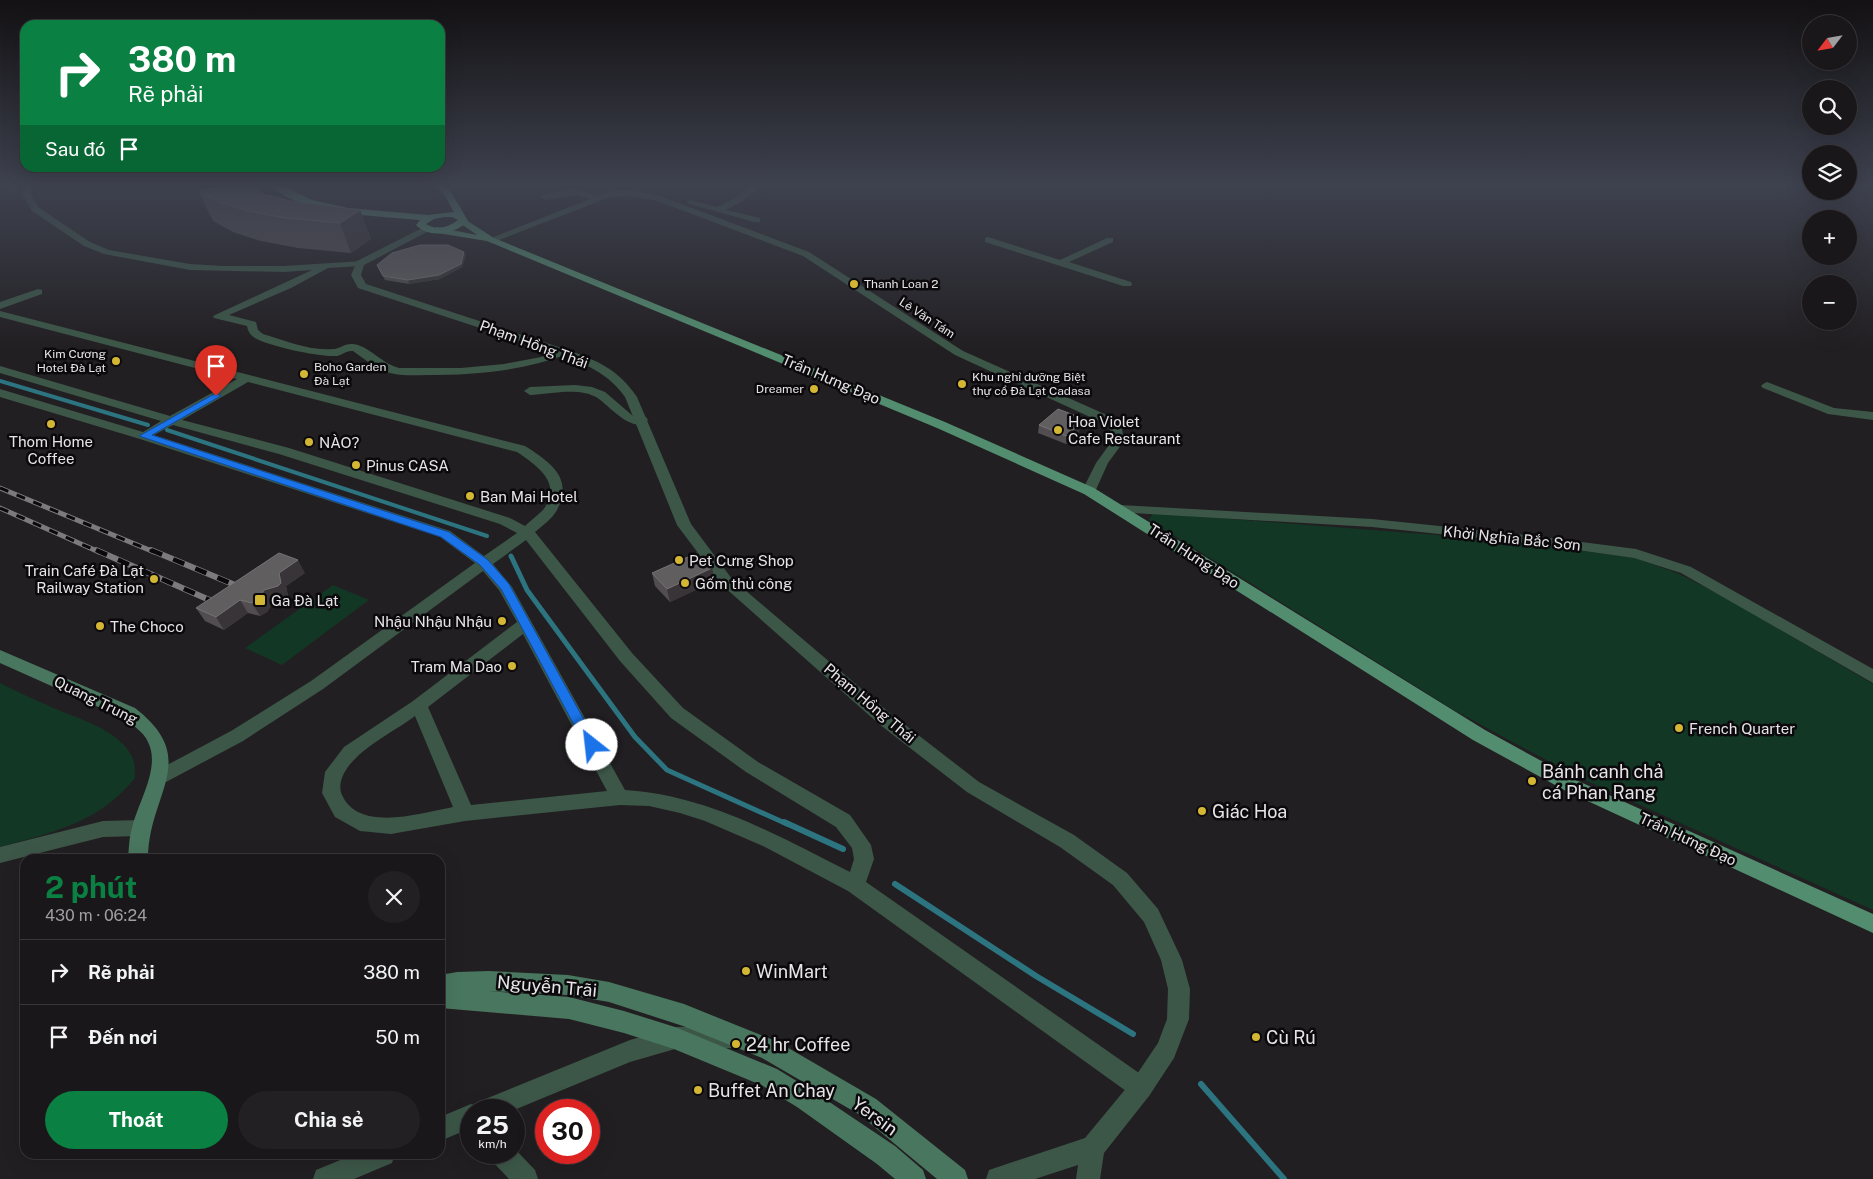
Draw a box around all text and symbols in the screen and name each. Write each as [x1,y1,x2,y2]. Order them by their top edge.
north arrow [1802,15,1858,70]
map controls [1802,15,1857,330]
text: 380 m [128,39,236,80]
icon: right [45,40,110,105]
button: search [1802,80,1857,135]
text: Rẽ phải [128,81,204,107]
icon: arrive [115,135,143,163]
text: Sau đó [45,138,105,160]
button: layers [1802,145,1857,200]
button: + [1802,210,1857,265]
button: − [1802,275,1857,330]
place label: Thanh Loan 2 [864,277,938,291]
marker: Thanh Loan 2 [848,278,860,290]
street label: Lê Văn Tám [897,295,957,341]
street label: Phạm Hồng Thái [477,316,591,372]
pin [195,345,237,396]
place label: Kim Cương Hotel Đà Lạt [37,347,106,375]
street label: Trần Hưng Đạo [779,351,883,407]
icon: arrive [202,352,230,380]
marker: Kim Cương Hotel Đà Lạt [110,355,122,367]
place label: Boho Garden Đà Lạt [314,360,386,388]
marker: Boho Garden Đà Lạt [298,368,310,380]
place label: Khu nghỉ dưỡng Biệt thự cổ Đà Lạt Cadasa [972,370,1090,398]
marker: Khu nghỉ dưỡng Biệt thự cổ Đà Lạt Cadasa [956,378,968,390]
place label: Dreamer [756,382,804,396]
marker: Dreamer [808,383,820,395]
place label: Hoa Violet Cafe Restaurant [1068,413,1181,447]
marker: Thom Home Coffee [45,418,57,430]
marker: Hoa Violet Cafe Restaurant [1052,424,1064,436]
place label: Thom Home Coffee [9,433,93,467]
place label: NÀO? [319,434,359,451]
marker: NÀO? [303,436,315,448]
place label: Pinus CASA [366,457,449,474]
marker: Pinus CASA [350,459,362,471]
place label: Ban Mai Hotel [480,488,578,505]
marker: Ban Mai Hotel [464,490,476,502]
street label: Trần Hưng Đạo [1145,520,1243,592]
street label: Khởi Nghĩa Bắc Sơn [1442,522,1582,554]
place label: Pet Cưng Shop [689,552,794,569]
marker: Pet Cưng Shop [673,554,685,566]
place label: Train Café Đà Lạt Railway Station [25,562,144,596]
marker: Train Café Đà Lạt Railway Station [148,573,160,585]
place label: Gốm thủ công [695,575,792,592]
marker: Gốm thủ công [679,577,691,589]
place label: Ga Đà Lạt [271,592,339,609]
marker: Ga Đà Lạt [253,593,267,607]
place label: Nhậu Nhậu Nhậu [374,613,492,630]
marker: Nhậu Nhậu Nhậu [496,615,508,627]
place label: The Choco [110,618,184,635]
marker: The Choco [94,620,106,632]
place label: Tram Ma Dao [411,658,502,675]
marker: Tram Ma Dao [506,660,518,672]
street label: Phạm Hồng Thái [821,660,919,746]
street label: Quang Trung [51,672,141,728]
position arrow [565,718,617,770]
place label: French Quarter [1689,720,1795,737]
marker: French Quarter [1673,722,1685,734]
place label: Bánh canh chả cá Phan Rang [1542,761,1663,803]
marker: Bánh canh chả cá Phan Rang [1526,775,1538,787]
place label: Giác Hoa [1212,801,1287,822]
marker: Giác Hoa [1196,805,1208,817]
street label: Trần Hưng Đạo [1637,809,1739,869]
text: 2 phút [45,869,137,905]
button: close [368,871,420,923]
text: 430 m · 06:24 [45,906,147,925]
icon: right [45,958,73,986]
text: Rẽ phải [88,961,155,983]
text: 380 m [363,961,420,983]
place label: WinMart [756,961,828,982]
marker: WinMart [740,965,752,977]
street label: Nguyễn Trãi [496,971,598,1001]
icon: arrive [45,1023,73,1051]
text: Đến nơi [88,1026,157,1048]
text: 50 m [375,1026,420,1048]
place label: Cù Rú [1266,1027,1316,1048]
marker: Cù Rú [1250,1031,1262,1043]
place label: 24 hr Coffee [746,1034,850,1055]
marker: 24 hr Coffee [730,1038,742,1050]
place label: Buffet An Chay [708,1080,835,1101]
marker: Buffet An Chay [692,1084,704,1096]
button: Thoát [45,1091,228,1149]
button: Chia sẻ [238,1091,420,1149]
street label: Yersin [848,1093,902,1139]
speed limit sign: 30 [535,1099,600,1164]
text: 25 [476,1110,509,1140]
text: km/h [478,1137,507,1151]

